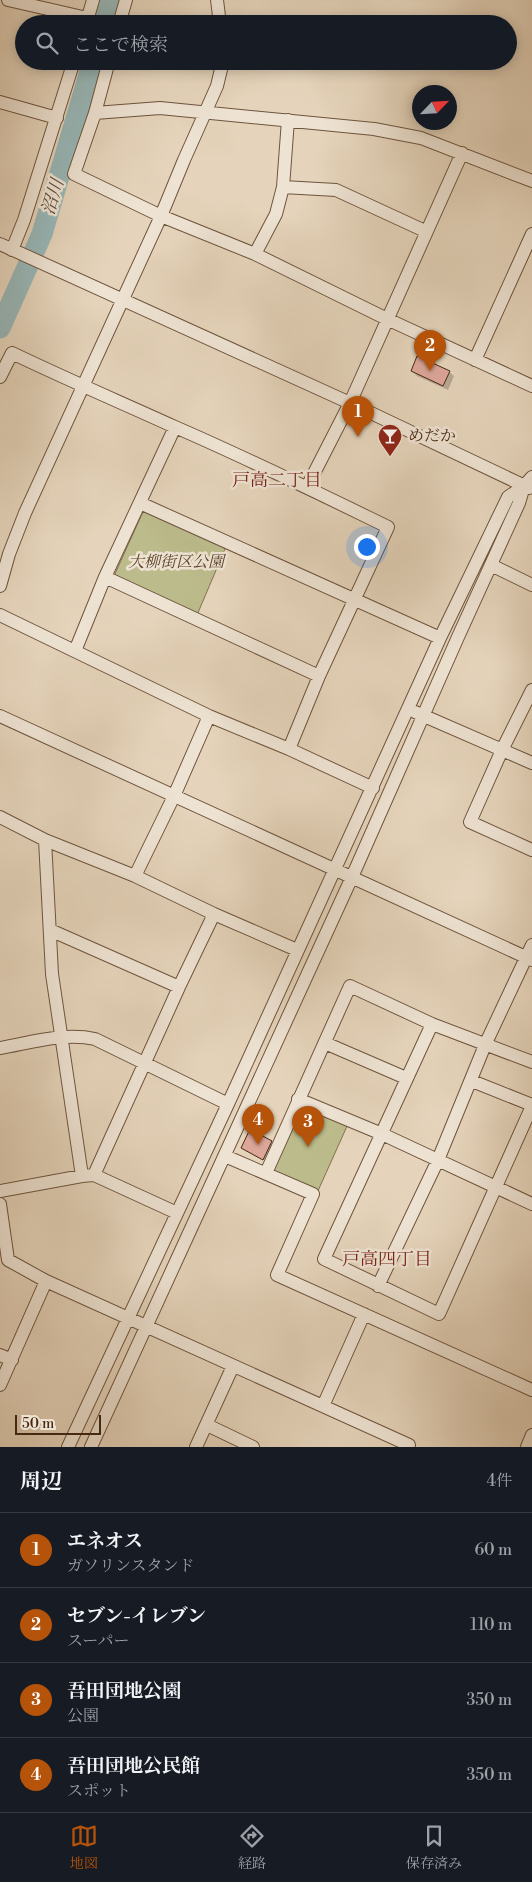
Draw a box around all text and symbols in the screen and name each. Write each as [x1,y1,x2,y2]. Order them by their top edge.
search box [15,15,517,70]
icon: search [33,29,61,57]
text: ここで検索 [73,33,168,57]
north arrow [412,85,457,130]
water label: 沼川 [37,175,70,218]
pin: 2 [414,330,446,371]
pin: 1 [342,396,374,437]
bar icon: めだか [377,423,403,457]
place label: めだか [408,426,456,446]
district label: 戸高二丁目 [232,469,322,492]
your location [354,534,380,560]
park label: 大柳街区公園 [128,552,227,572]
pin: 4 [242,1104,274,1145]
pin: 3 [292,1106,324,1147]
district label: 戸高四丁目 [342,1248,432,1271]
scale bar [15,1412,101,1435]
text: 50 m [22,1415,54,1433]
text: 周辺 [20,1469,62,1495]
text: 4件 [486,1471,512,1491]
text: エネオス [67,1529,143,1553]
text: 1 [32,1540,40,1560]
text: 60 m [474,1540,512,1560]
text: ガソリンスタンド [67,1556,195,1576]
text: セブン-イレブン [67,1604,206,1628]
text: 2 [31,1615,41,1635]
text: 110 m [470,1615,512,1635]
text: スーパー [67,1631,129,1651]
text: 吾田団地公園 [67,1679,181,1703]
text: 3 [31,1690,41,1710]
text: 350 m [466,1690,512,1710]
text: 公園 [67,1706,99,1726]
text: 吾田団地公民館 [67,1754,200,1778]
text: 4 [31,1765,41,1785]
text: 350 m [466,1765,512,1785]
text: スポット [67,1781,131,1801]
tab: 地図 [70,1822,98,1873]
tab: 経路 [238,1822,266,1873]
tab: 保存済み [406,1822,462,1873]

